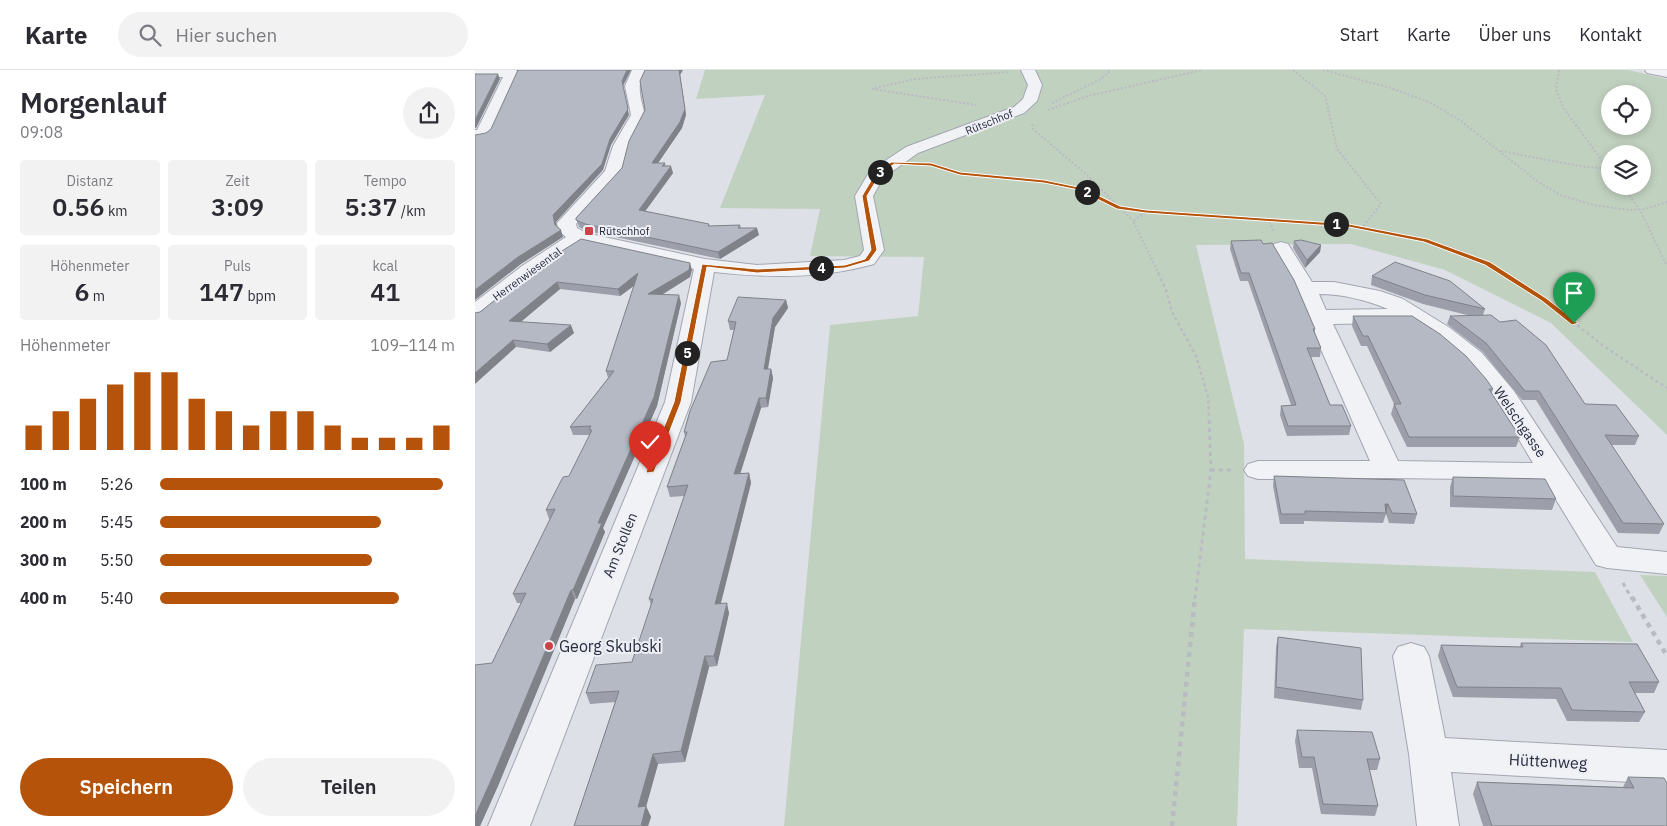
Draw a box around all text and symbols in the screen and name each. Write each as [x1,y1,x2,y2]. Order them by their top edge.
search box [118,12,468,57]
text: Karte [25,19,88,51]
icon: search [136,21,164,49]
text: Hier suchen [176,23,277,47]
text: Start [1340,23,1379,46]
text: Karte [1407,23,1451,46]
text: Über uns [1479,23,1551,46]
text: Kontakt [1579,23,1642,46]
text: Morgenlauf [20,84,167,121]
map controls [1601,85,1651,195]
button: locate [1601,85,1651,135]
button: share [403,87,455,139]
street label: Rütschhof [963,106,1015,138]
text: 09:08 [20,122,63,142]
button: layers [1601,145,1651,195]
pin: 3 [867,160,893,184]
text: 3 [876,163,885,181]
text: Distanz [67,172,113,190]
text: Zeit [225,172,250,190]
text: Tempo [364,172,407,190]
pin: 2 [1075,180,1099,204]
text: 2 [1083,183,1092,201]
text: 0.56 [52,190,105,223]
text: 3:09 [211,190,264,223]
text: 5:37 [345,190,398,223]
text: km [105,202,128,220]
text: /km [398,202,426,220]
pin: 1 [1323,212,1349,236]
text: 1 [1332,215,1341,233]
place label: Rütschhof [599,224,650,238]
marker: Rütschhof [583,225,595,237]
street label: Herrenwiesental [490,244,564,304]
pin: 4 [809,256,833,280]
text: Höhenmeter [50,257,129,275]
text: Puls [224,257,251,275]
text: kcal [372,257,398,275]
text: 4 [817,259,826,277]
pin [1553,272,1595,323]
text: 6 [75,275,90,308]
text: 147 [199,275,244,308]
text: 41 [370,275,400,308]
icon: arrive [1560,279,1588,307]
text: m [90,287,105,305]
text: bpm [244,287,276,305]
text: Höhenmeter [20,335,110,355]
text: 109–114 m [370,335,455,355]
pin: 5 [675,340,699,366]
text: 5 [683,344,692,362]
street label: Welschgasse [1490,383,1550,461]
pin [629,421,671,472]
icon: check [636,428,664,456]
text: 100 m [20,474,67,494]
text: 5:26 [100,474,133,494]
street label: Am Stollen [599,510,641,580]
text: 200 m [20,512,67,532]
text: 5:45 [100,512,133,532]
text: 300 m [20,550,67,570]
text: 5:50 [100,550,133,570]
text: 400 m [20,588,67,608]
text: 5:40 [100,588,133,608]
place label: Georg Skubski [559,636,662,656]
marker: Georg Skubski [543,640,555,652]
street label: Hüttenweg [1508,749,1588,773]
button: Speichern [20,758,233,816]
button: Teilen [243,758,455,816]

